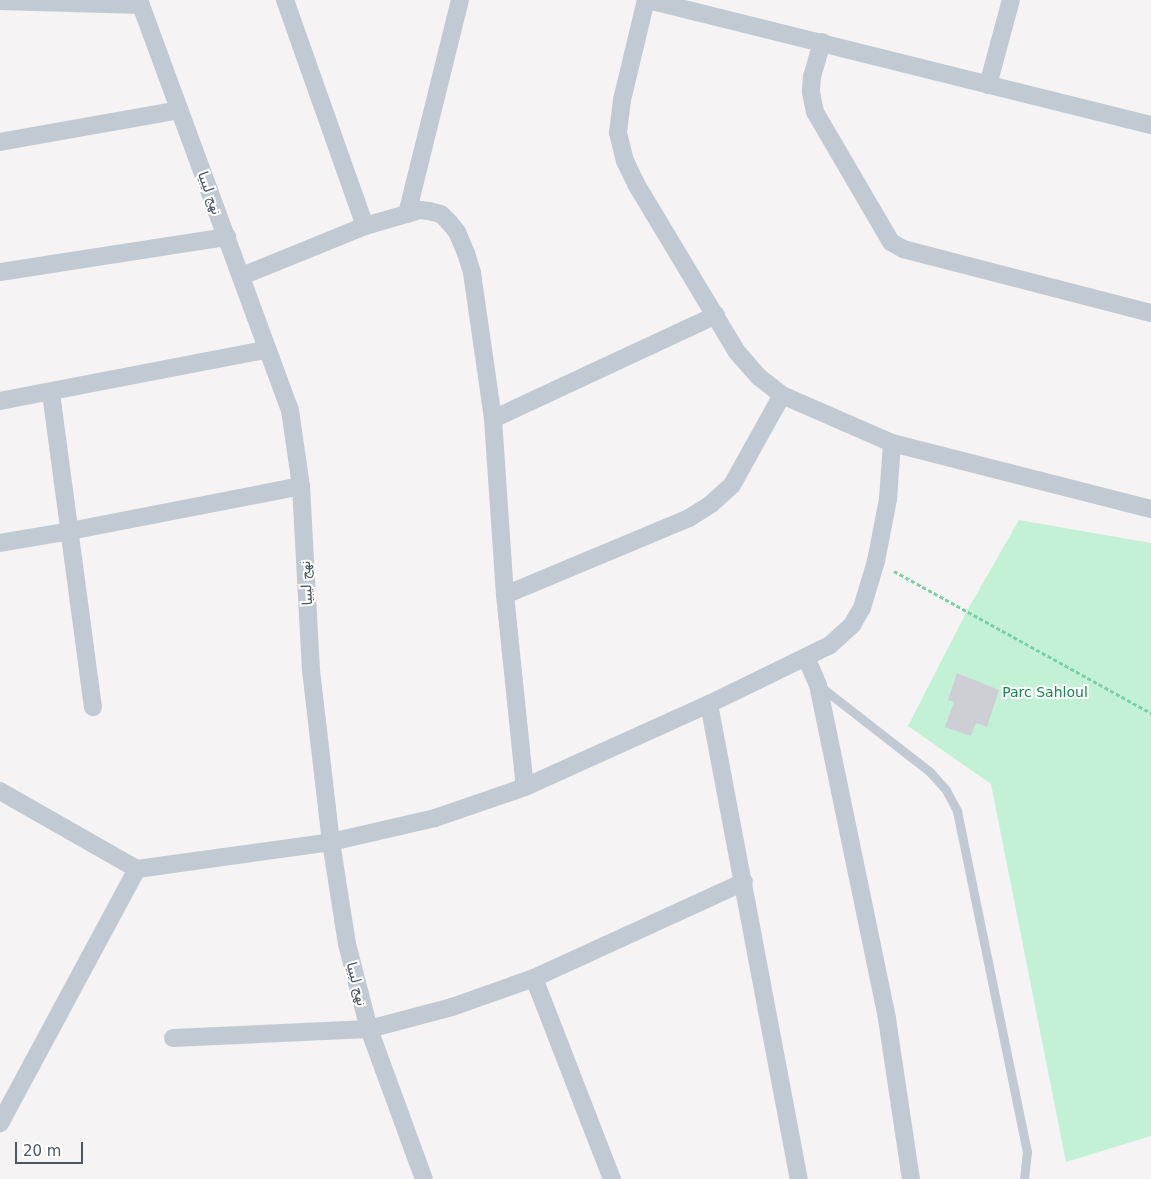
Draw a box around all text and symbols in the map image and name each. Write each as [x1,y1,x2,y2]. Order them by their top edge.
street label: نهج ليبيا [194,169,226,217]
street label: نهج ليبيا [296,560,316,606]
park label: Parc Sahloul [1002,684,1088,700]
street label: نهج ليبيا [343,960,371,1008]
scale bar [18,1132,85,1164]
text: 20 m [23,1142,61,1160]

